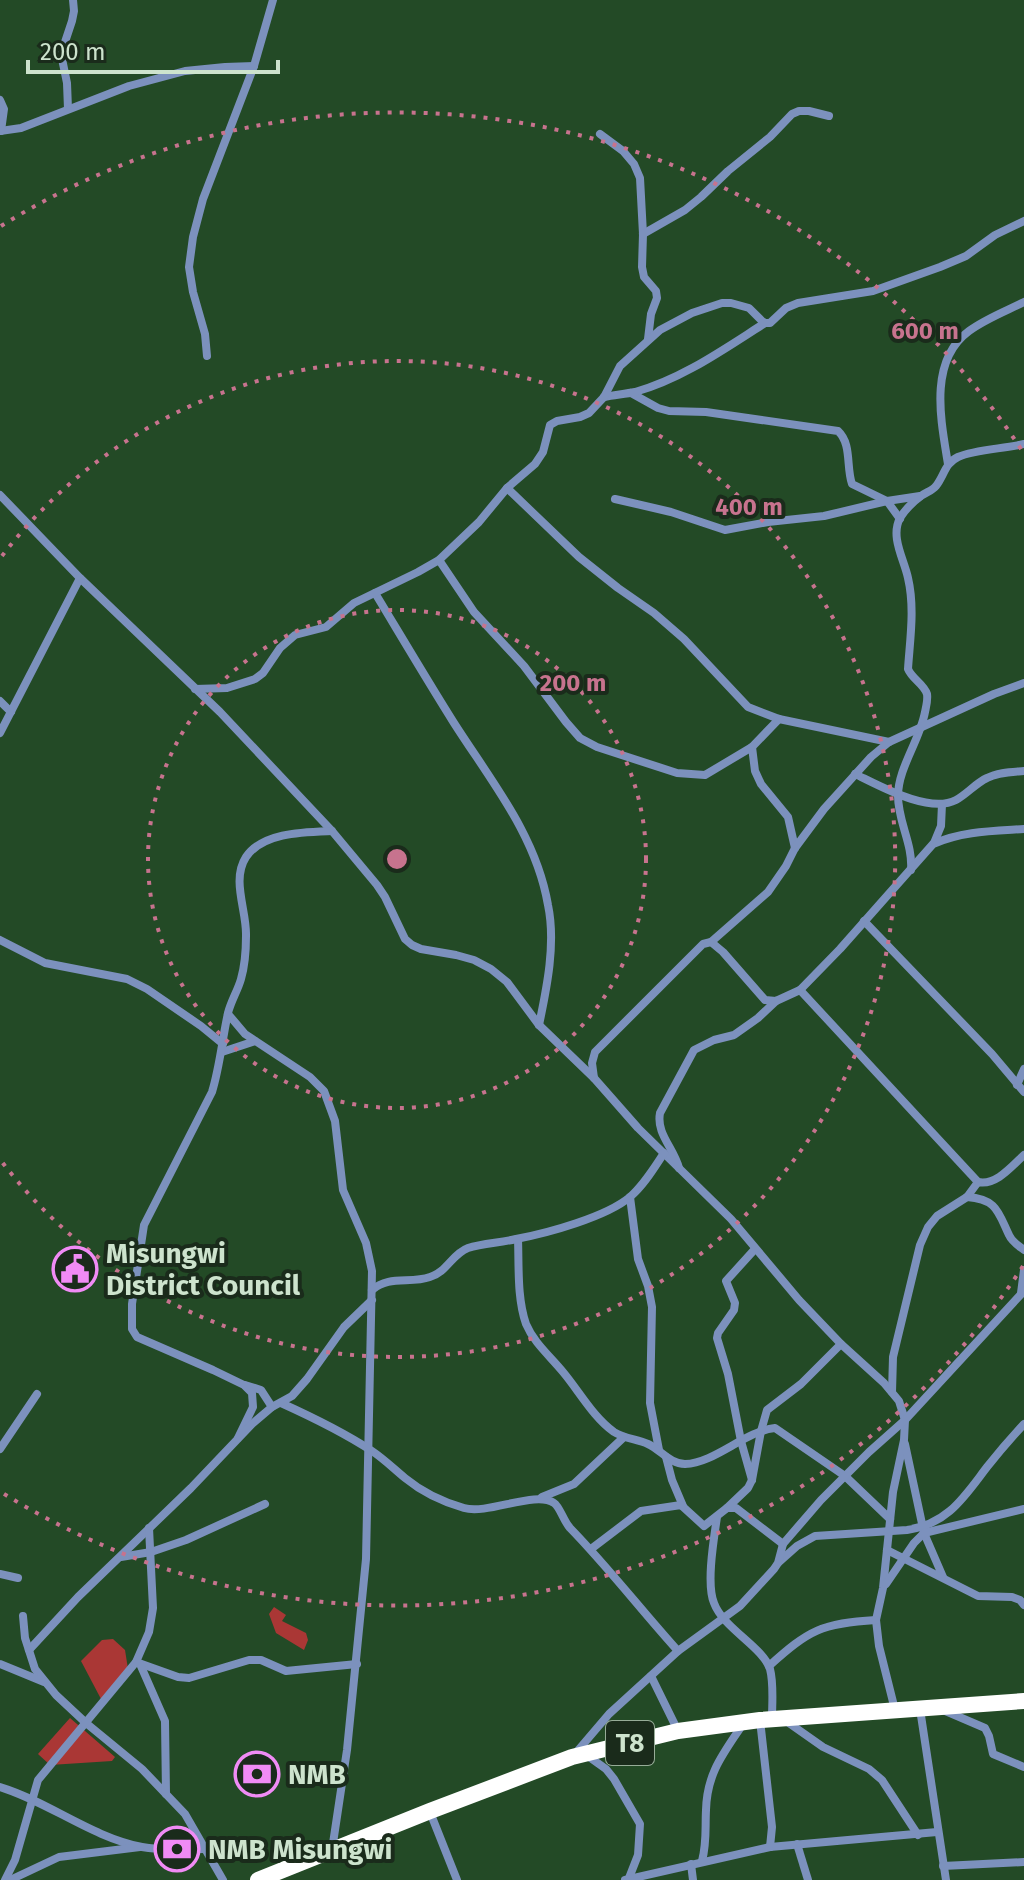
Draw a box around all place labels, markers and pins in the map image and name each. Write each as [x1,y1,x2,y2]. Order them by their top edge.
centre of rings [383,845,411,873]
place label: Misungwi District Council [106,1237,301,1302]
public building icon: Misungwi District Council [51,1245,99,1293]
bank icon: NMB [233,1750,281,1798]
place label: NMB [288,1758,346,1791]
bank icon: NMB Misungwi [153,1825,201,1873]
place label: NMB Misungwi [208,1833,392,1866]

